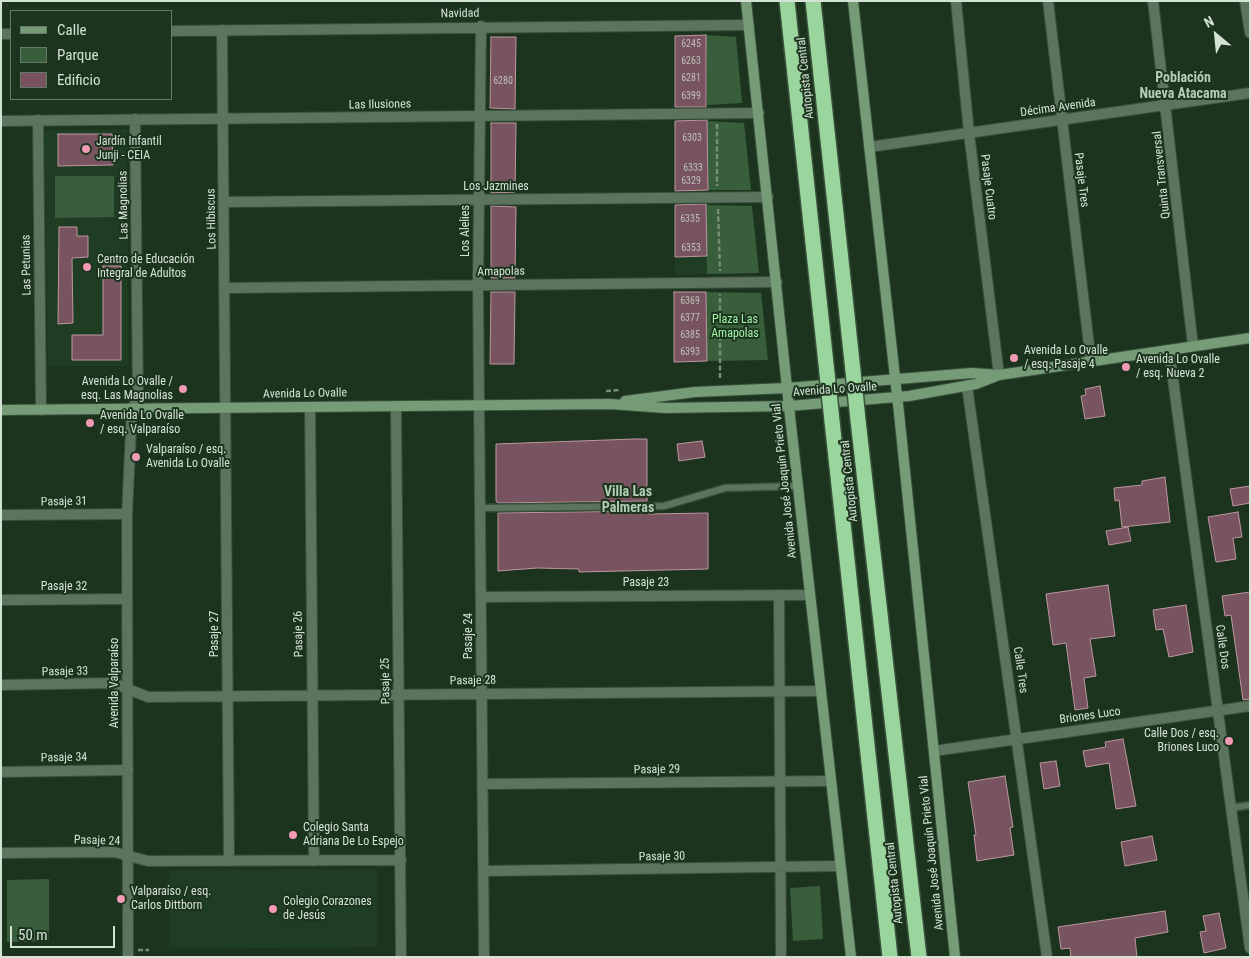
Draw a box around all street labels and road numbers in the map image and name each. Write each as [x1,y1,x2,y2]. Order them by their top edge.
street label: Navidad [441,6,479,22]
street label: Autopista Central [795,36,817,120]
street label: Décima Avenida [1019,96,1097,120]
street label: Las Ilusiones [349,97,411,113]
street label: Quinta Transversal [1150,130,1174,220]
street label: Pasaje Tres [1070,152,1092,208]
street label: Pasaje Cuatro [977,153,999,221]
street label: Las Magnolias [116,170,132,240]
street label: Los Jazmines [463,180,529,194]
street label: Los Hibiscus [204,188,220,250]
street label: Los Alelies [459,205,473,257]
street label: Las Petunias [19,234,35,296]
street label: Amapolas [477,264,525,280]
street label: Avenida Lo Ovalle [793,380,877,400]
street label: Avenida Lo Ovalle [263,386,347,402]
street label: Avenida José Joaquín Prieto Vial [770,403,800,559]
street label: Autopista Central [839,439,861,523]
street label: Pasaje 31 [41,494,87,510]
street label: Pasaje 23 [623,576,669,590]
street label: Pasaje 32 [41,580,87,594]
street label: Pasaje 27 [208,611,222,657]
street label: Pasaje 26 [291,611,307,657]
street label: Pasaje 24 [462,613,476,659]
street label: Calle Dos [1212,624,1232,670]
street label: Avenida Valparaíso [108,638,122,728]
street label: Calle Tres [1010,646,1030,694]
street label: Pasaje 25 [378,658,394,704]
street label: Pasaje 33 [42,664,88,680]
street label: Pasaje 28 [450,673,496,689]
street label: Briones Luco [1059,705,1121,727]
street label: Pasaje 34 [41,750,87,766]
street label: Pasaje 29 [634,762,680,778]
street label: Avenida José Joaquín Prieto Vial [917,775,947,931]
street label: Pasaje 24 [74,833,120,849]
street label: Autopista Central [884,841,906,925]
street label: Pasaje 30 [639,849,685,865]

